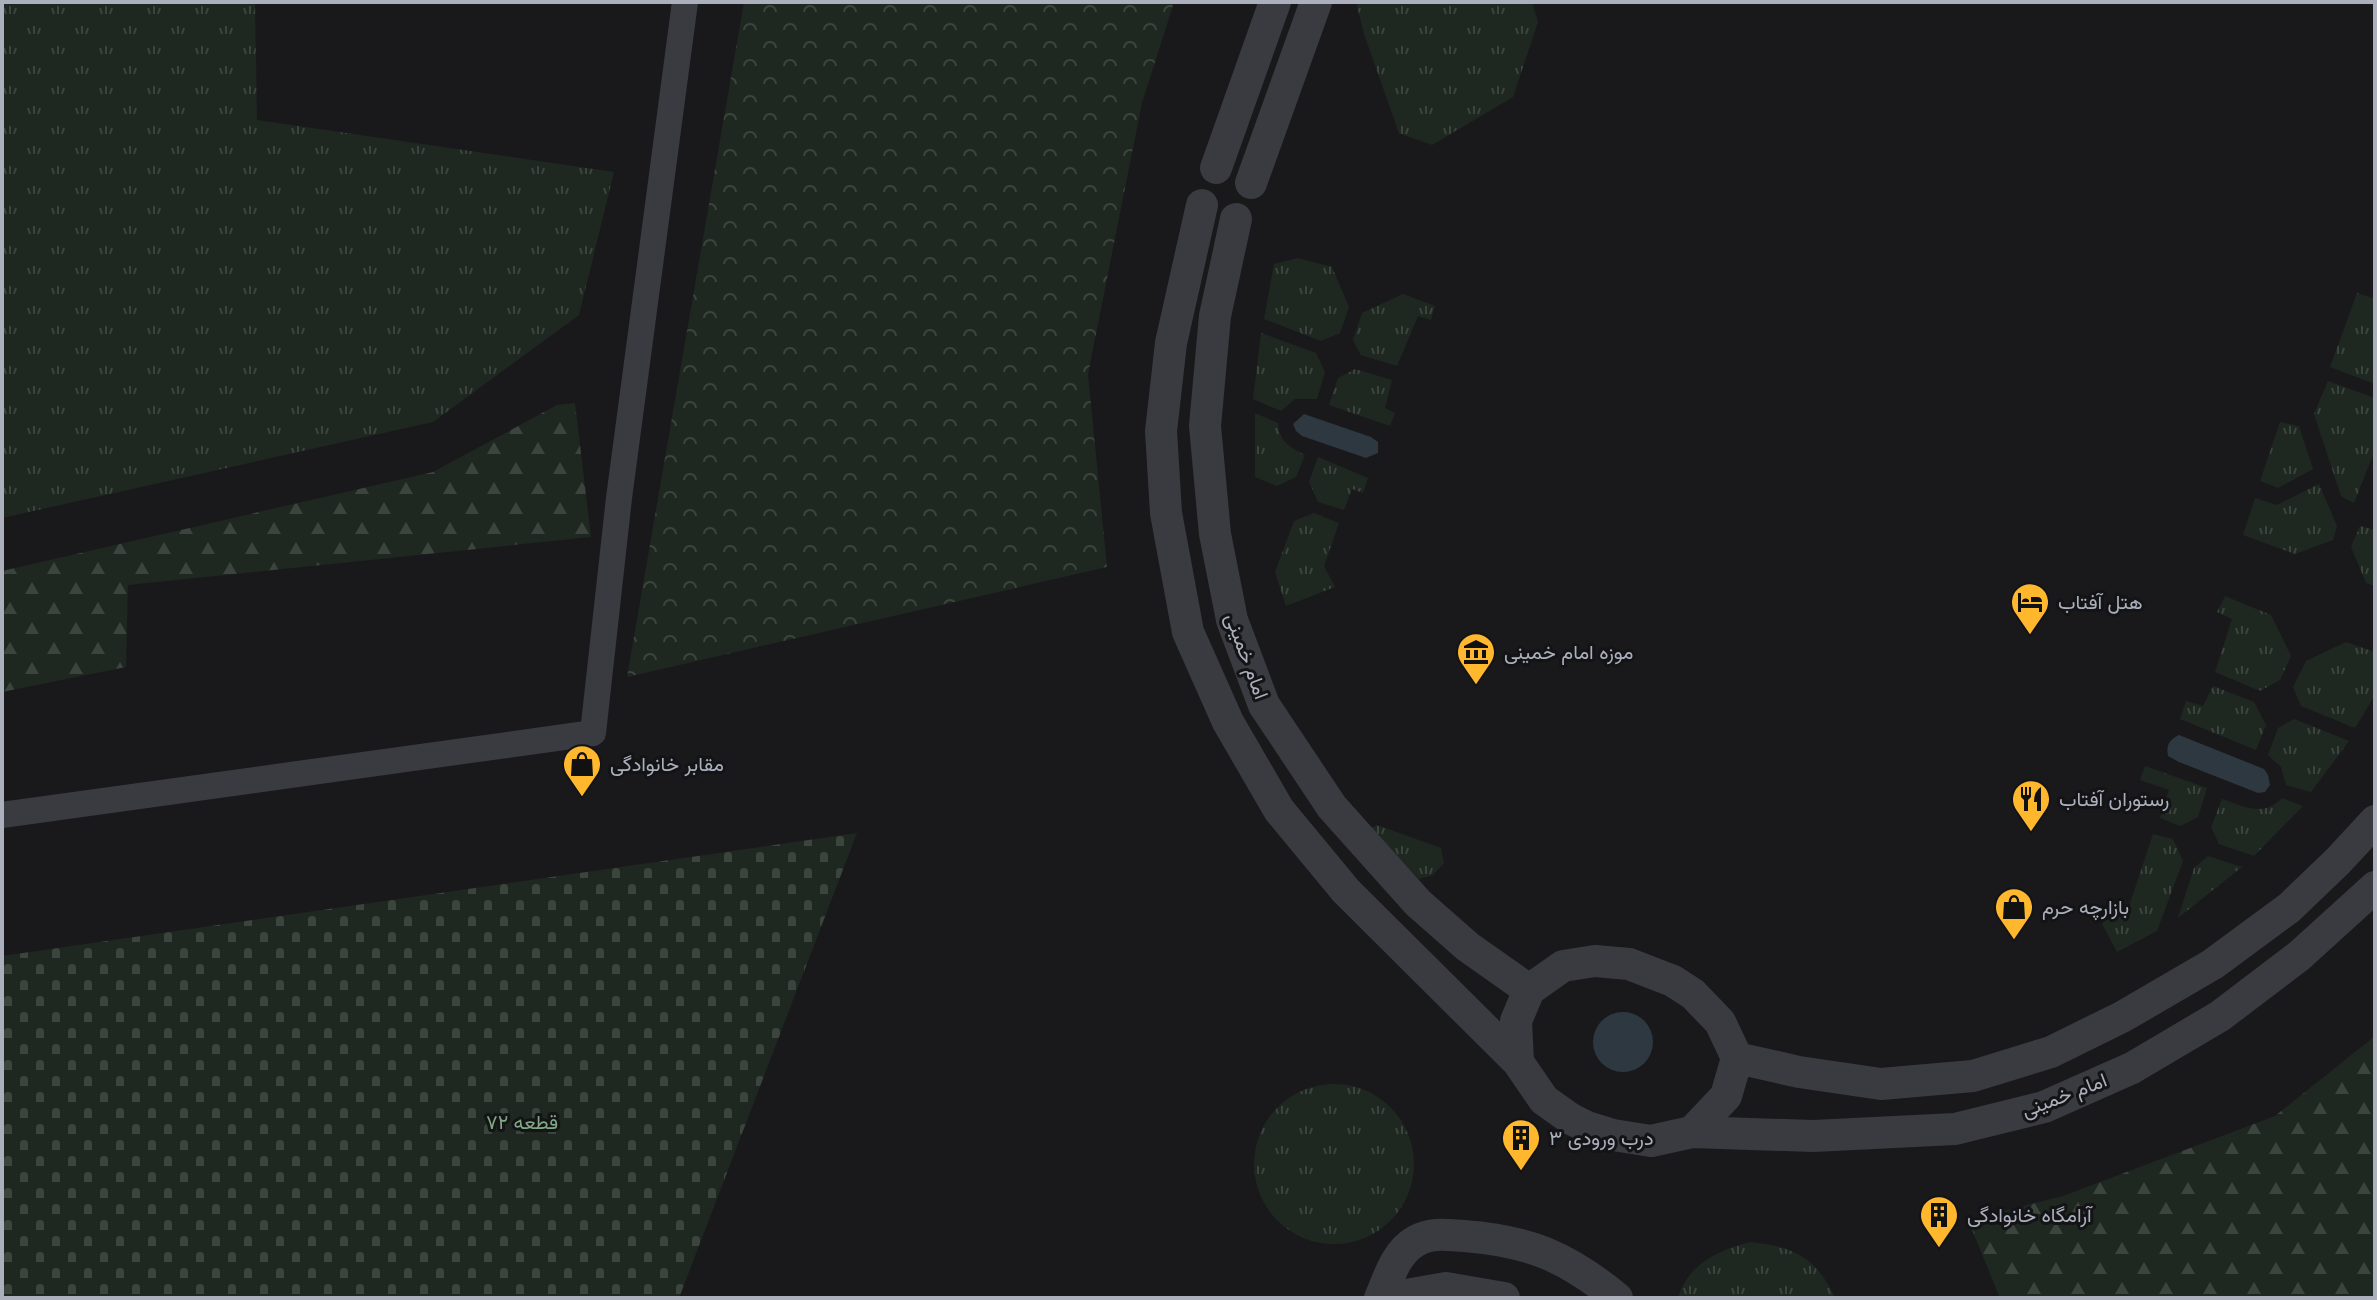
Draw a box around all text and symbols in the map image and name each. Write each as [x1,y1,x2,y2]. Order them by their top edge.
hotel icon: هتل آفتاب [2009,581,2051,636]
place label: هتل آفتاب [2058,589,2143,614]
street label: امام خمینی [1219,609,1275,703]
museum icon: موزه امام خمینی [1455,631,1497,686]
place label: موزه امام خمینی [1504,639,1633,665]
shop icon: مقابر خانوادگی [561,743,603,798]
place label: مقابر خانوادگی [610,751,724,777]
restaurant icon: رستوران آفتاب [2010,778,2052,833]
place label: رستوران آفتاب [2059,786,2169,812]
shop icon: بازارچه حرم [1993,886,2035,941]
place label: بازارچه حرم [2042,894,2129,921]
street label: امام خمینی [2017,1067,2111,1123]
park label: قطعه ۷۲ [486,1109,558,1134]
building icon: درب ورودی ۳ [1500,1117,1542,1172]
place label: درب ورودی ۳ [1549,1125,1653,1151]
building icon: آرامگاه خانوادگی [1918,1194,1960,1249]
place label: آرامگاه خانوادگی [1967,1202,2093,1228]

